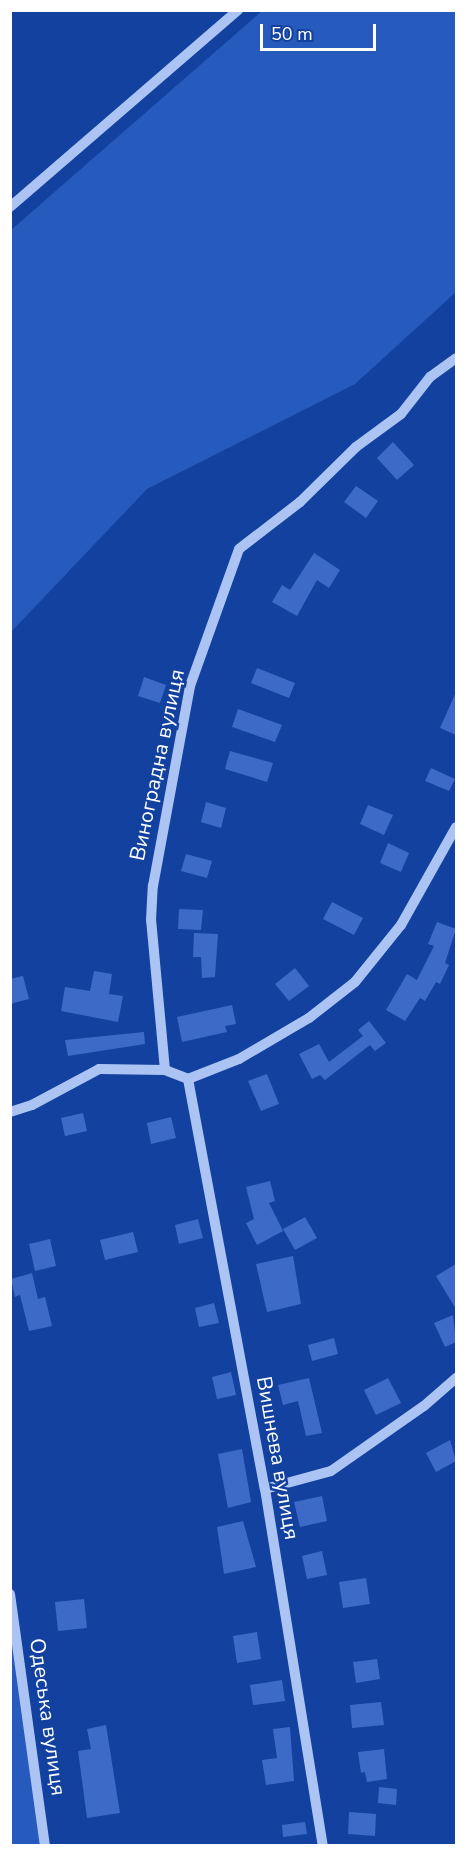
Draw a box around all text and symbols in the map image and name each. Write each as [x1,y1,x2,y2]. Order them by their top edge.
scale bar [263,12,378,50]
text: 50 m [271,22,313,46]
street label: Виноградна вулиця [124,667,190,863]
street label: Вишнева вулиця [251,1374,305,1542]
street label: Одеська вулиця [24,1637,72,1797]

